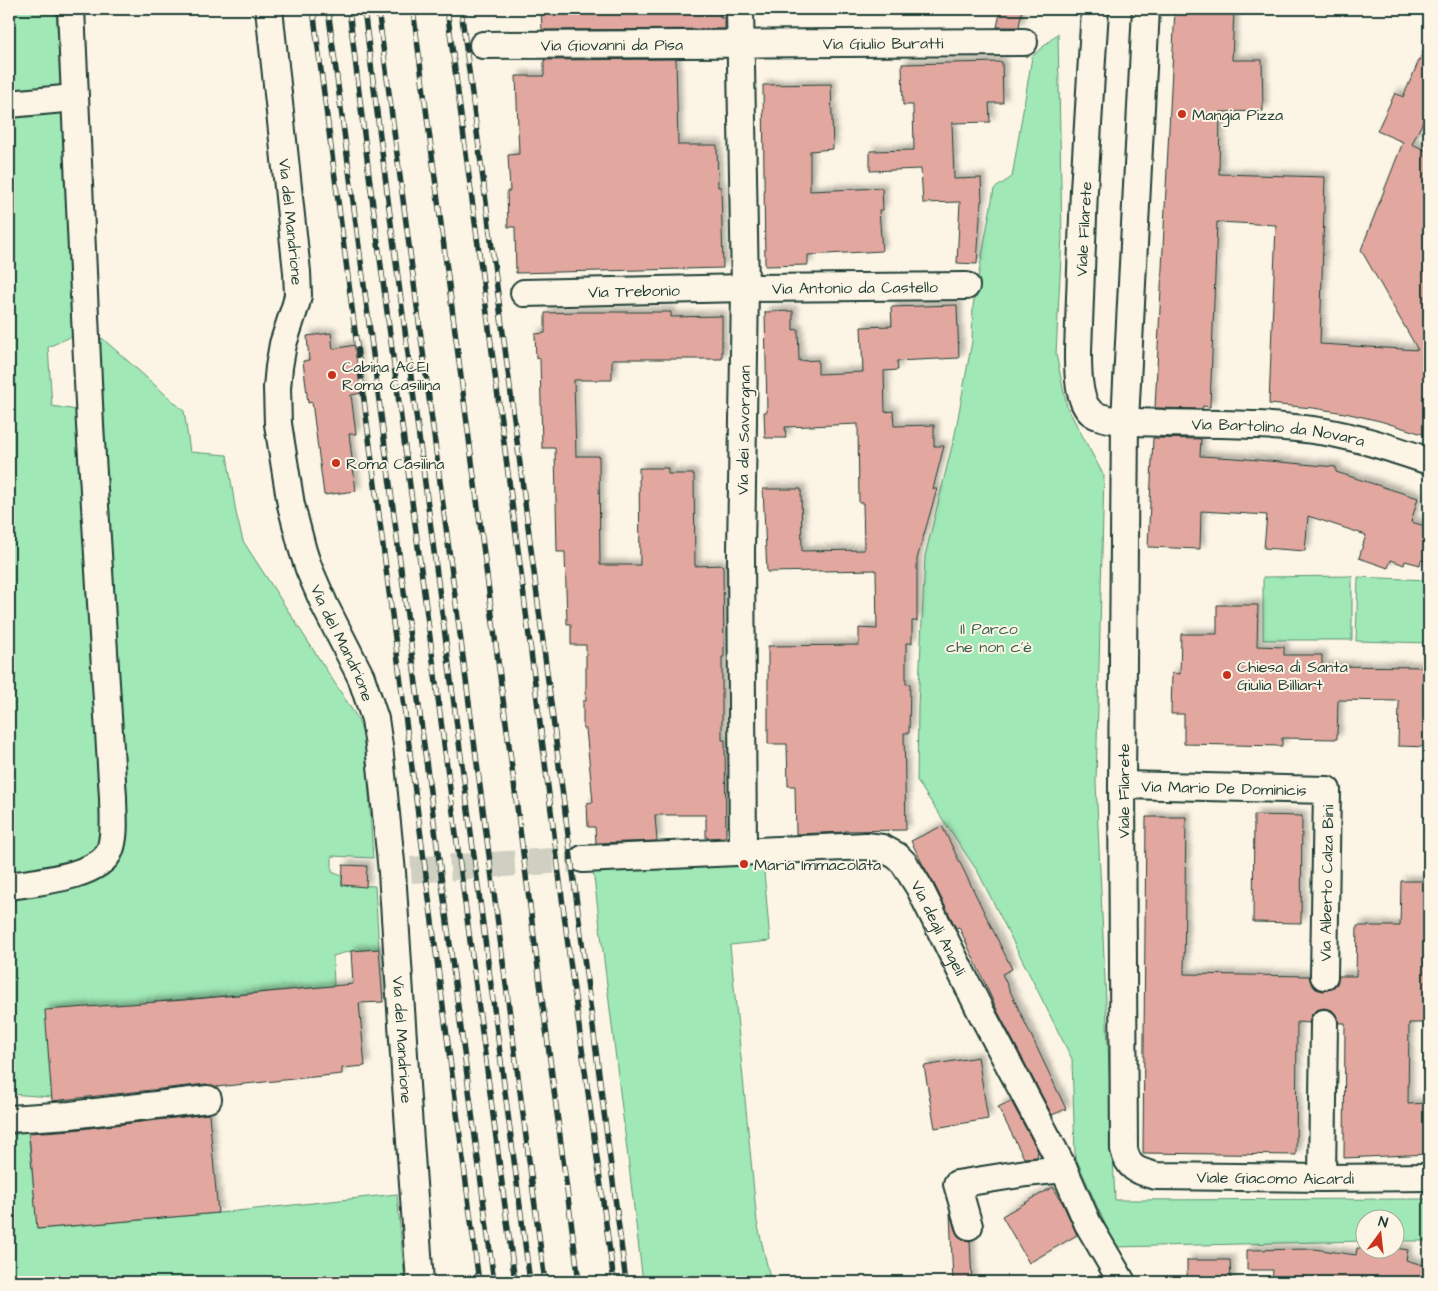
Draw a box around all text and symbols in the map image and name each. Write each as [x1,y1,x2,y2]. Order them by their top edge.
street label: Via Giulio Buratti [823,32,944,55]
street label: Via Giovanni da Pisa [541,34,683,57]
place label: Mangia Pizza [1192,104,1283,127]
marker: Mangia Pizza [1176,108,1188,120]
street label: Via del Mandrione [273,157,308,286]
street label: Viale Filarete [1071,181,1097,277]
street label: Via Antonio da Castello [772,276,938,300]
street label: Via Trebonio [588,279,680,304]
place label: Cabina ACEI Roma Casilina [342,356,440,396]
street label: Via dei Savorgnan [732,365,757,495]
marker: Cabina ACEI Roma Casilina [326,369,338,381]
street label: Via Bartolino da Novara [1191,413,1367,452]
place label: Roma Casilina [346,453,444,475]
marker: Roma Casilina [330,457,342,469]
street label: Via del Mandrione [305,581,378,705]
park label: Il Parco che non c'è [946,618,1032,658]
place label: Chiesa di Santa Giulia Billiart [1237,656,1348,696]
marker: Chiesa di Santa Giulia Billiart [1221,669,1233,681]
street label: Viale Filarete [1113,743,1135,838]
street label: Via Mario De Dominicis [1141,775,1307,802]
street label: Via Alberto Calza Bini [1315,804,1339,962]
place label: Maria Immacolata [754,854,881,876]
marker: Maria Immacolata [738,858,750,870]
street label: Via degli Angeli [905,876,971,980]
street label: Via del Mandrione [387,976,417,1104]
street label: Viale Giacomo Aicardi [1196,1166,1354,1190]
north arrow [1356,1208,1406,1258]
text: N [1376,1212,1390,1233]

